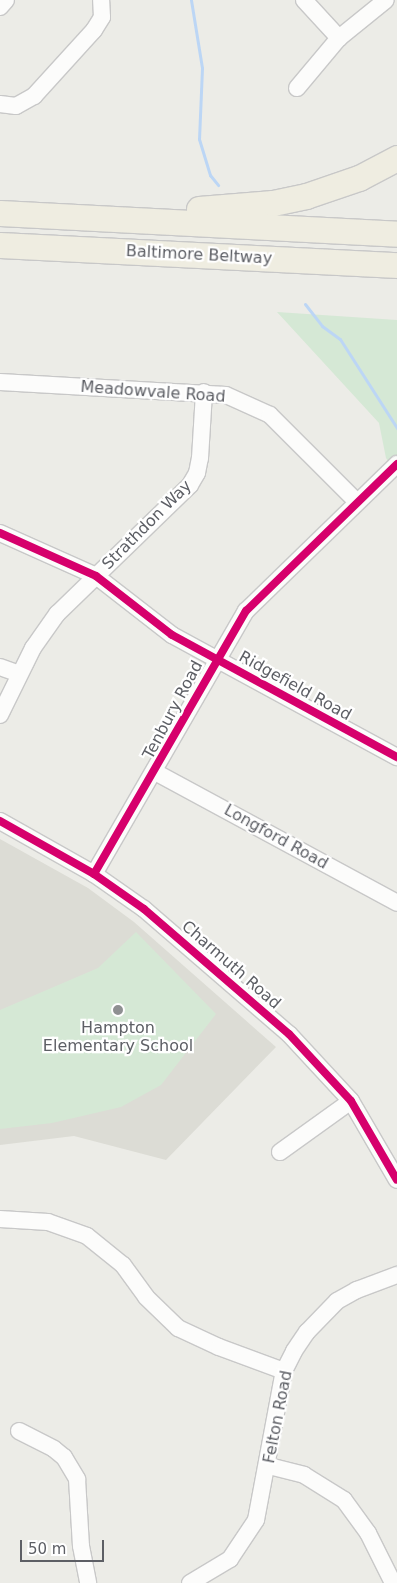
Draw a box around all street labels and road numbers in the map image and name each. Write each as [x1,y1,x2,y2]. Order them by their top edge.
street label: Baltimore Beltway [125,242,273,268]
street label: Meadowvale Road [80,377,226,407]
street label: Strathdon Way [98,476,196,574]
street label: Ridgefield Road [235,647,355,725]
street label: Tenbury Road [139,658,207,762]
street label: Longford Road [221,801,331,873]
street label: Charmuth Road [178,917,284,1013]
street label: Felton Road [260,1369,296,1465]

